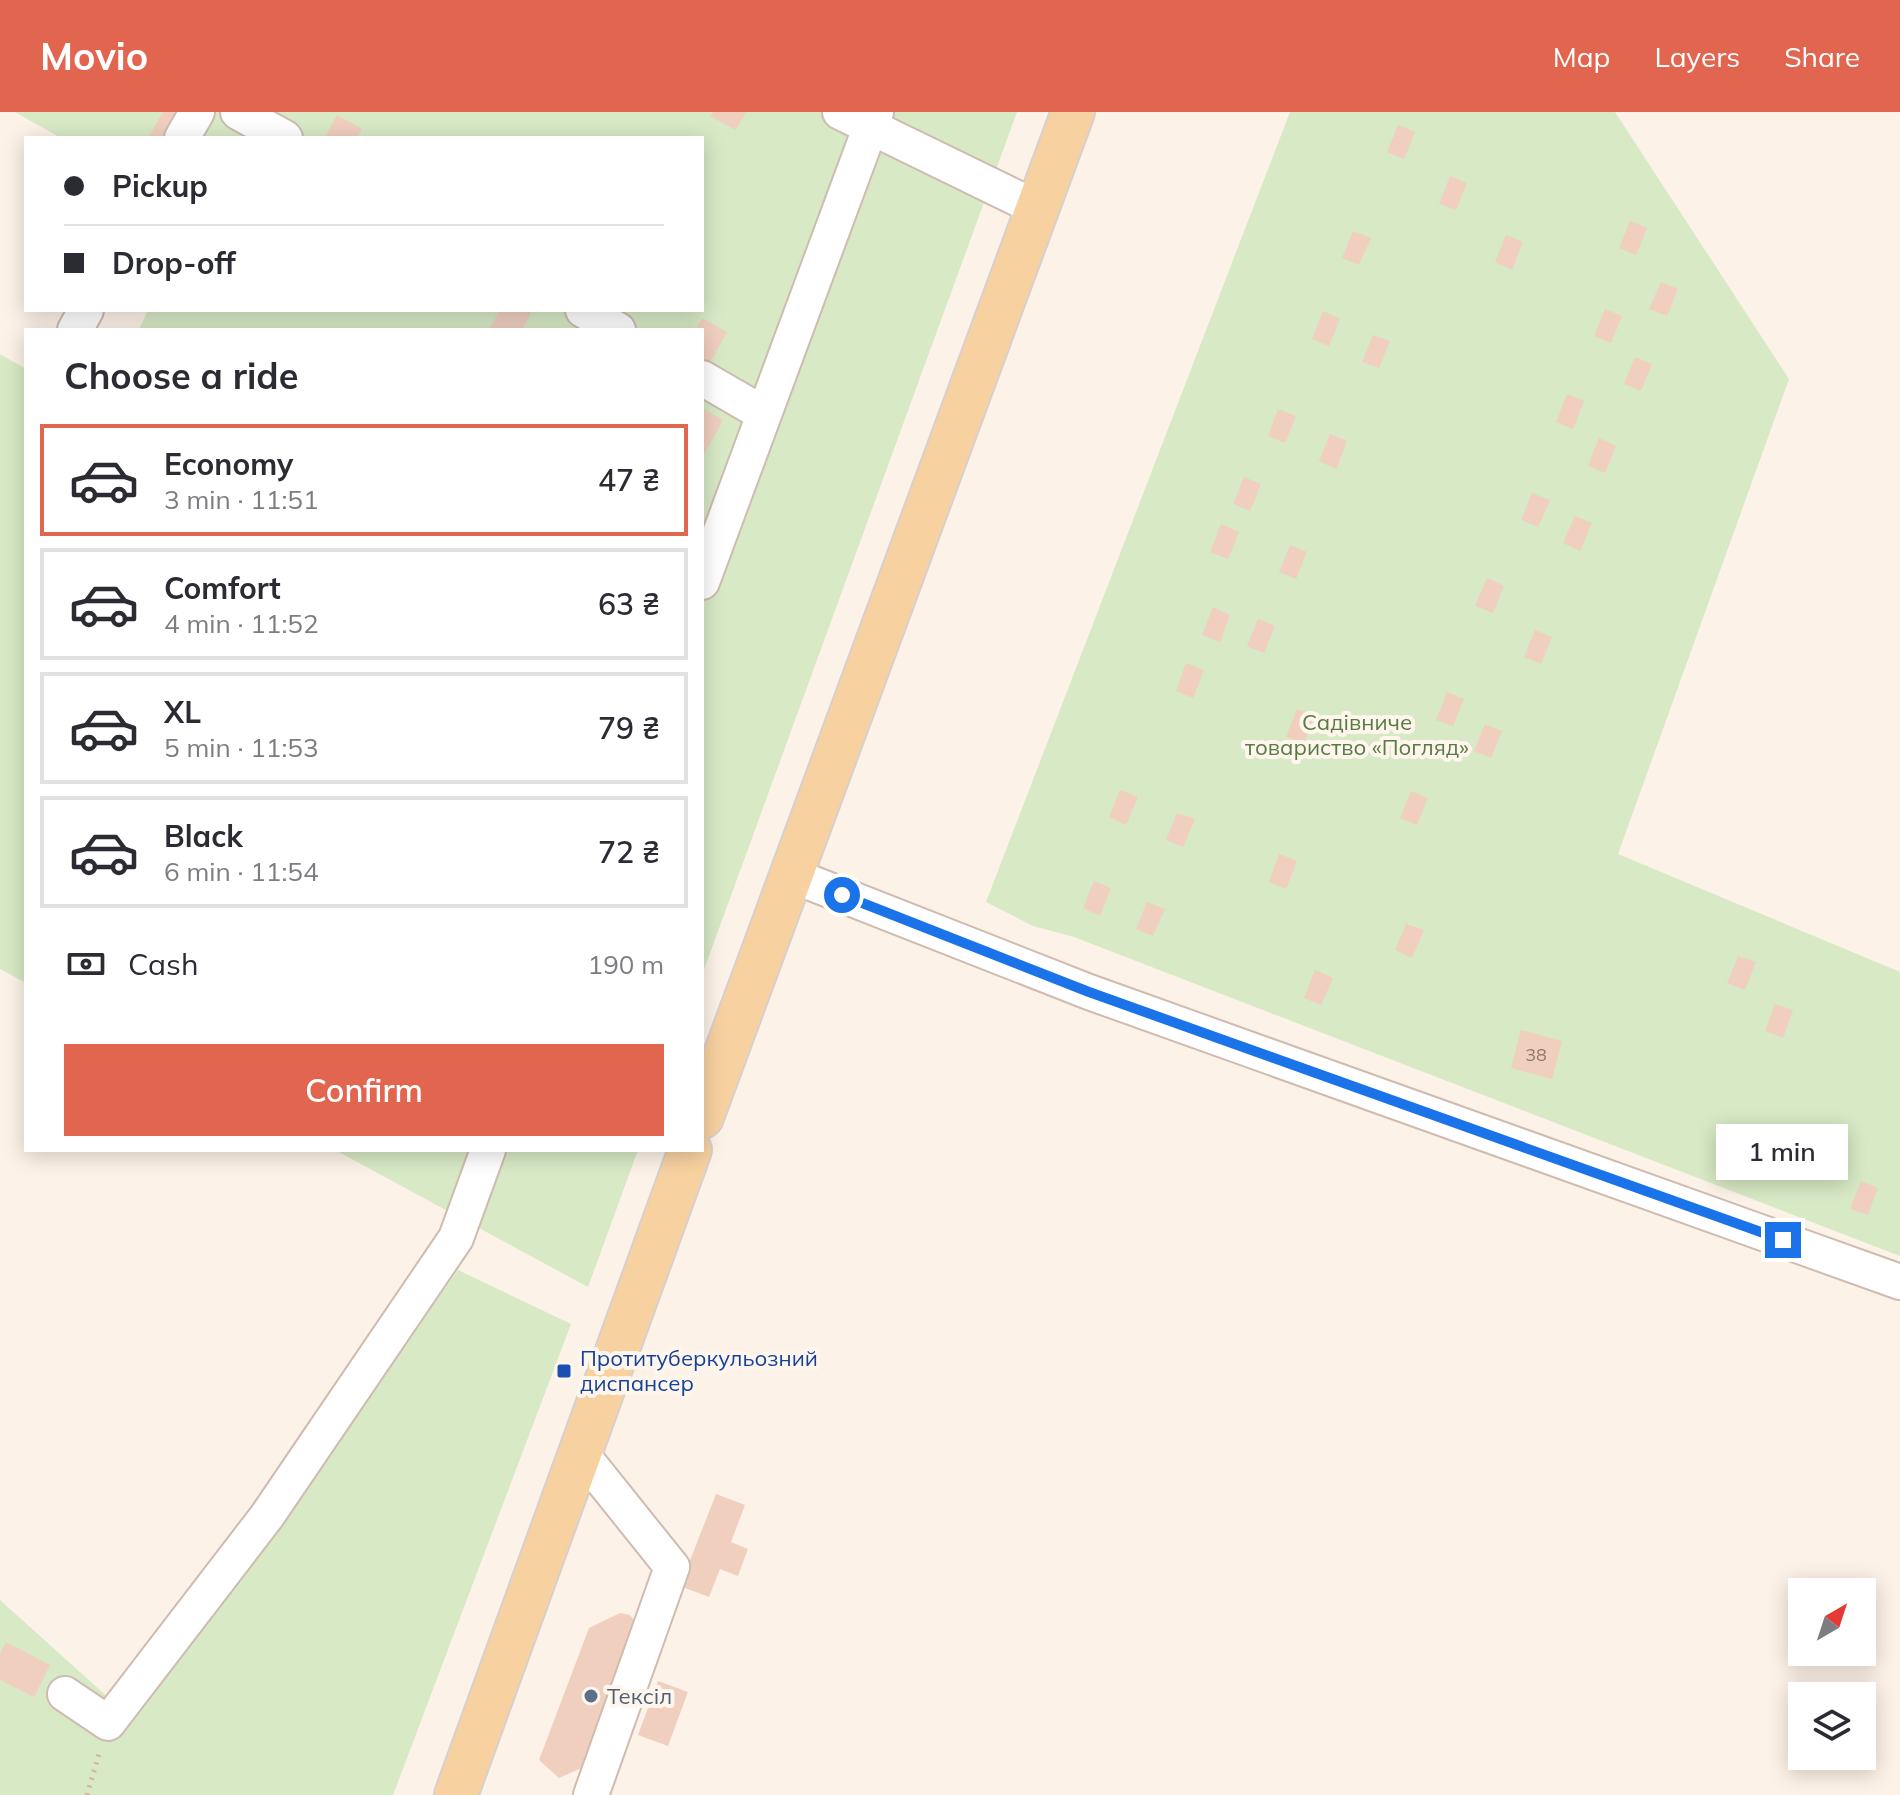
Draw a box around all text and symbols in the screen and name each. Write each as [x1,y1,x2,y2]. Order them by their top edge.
text: Movio [40,32,148,80]
text: Map [1553,39,1610,74]
text: Layers [1654,39,1740,74]
text: Share [1784,39,1860,74]
text: Pickup [112,167,208,205]
text: Drop-off [112,244,236,282]
text: Choose a ride [64,353,298,398]
icon: car [68,444,140,516]
text: Economy [164,445,293,483]
text: 47 ₴ [598,461,660,499]
text: 3 min · 11:51 [164,483,319,516]
icon: car [68,568,140,640]
text: Comfort [164,569,281,607]
text: 63 ₴ [598,585,660,623]
text: 4 min · 11:52 [164,607,319,640]
icon: car [68,692,140,764]
text: XL [164,693,201,731]
park label: Садівниче товариство «Погляд» [1245,708,1469,761]
text: 79 ₴ [598,709,660,747]
text: 5 min · 11:53 [164,731,319,764]
icon: car [68,816,140,888]
text: Black [164,817,243,855]
text: 72 ₴ [598,833,660,871]
text: 6 min · 11:54 [164,855,319,888]
route start [824,877,860,913]
icon: cash [64,942,108,986]
text: Cash [128,945,199,983]
text: 190 m [588,948,664,981]
house number: 38 [1525,1043,1547,1066]
button: Confirm [64,1044,664,1136]
callout: 1 min [1717,1124,1849,1180]
text: 1 min [1748,1135,1816,1168]
route end [1765,1222,1801,1258]
place label: Протитуберкульозний диспансер [580,1344,818,1397]
marker: Протитуберкульозний диспансер [555,1362,573,1380]
north arrow [1788,1578,1876,1666]
map controls [1788,1578,1876,1770]
place label: Тексіл [607,1682,672,1710]
button: layers [1788,1682,1876,1770]
marker: Тексіл [582,1687,600,1705]

